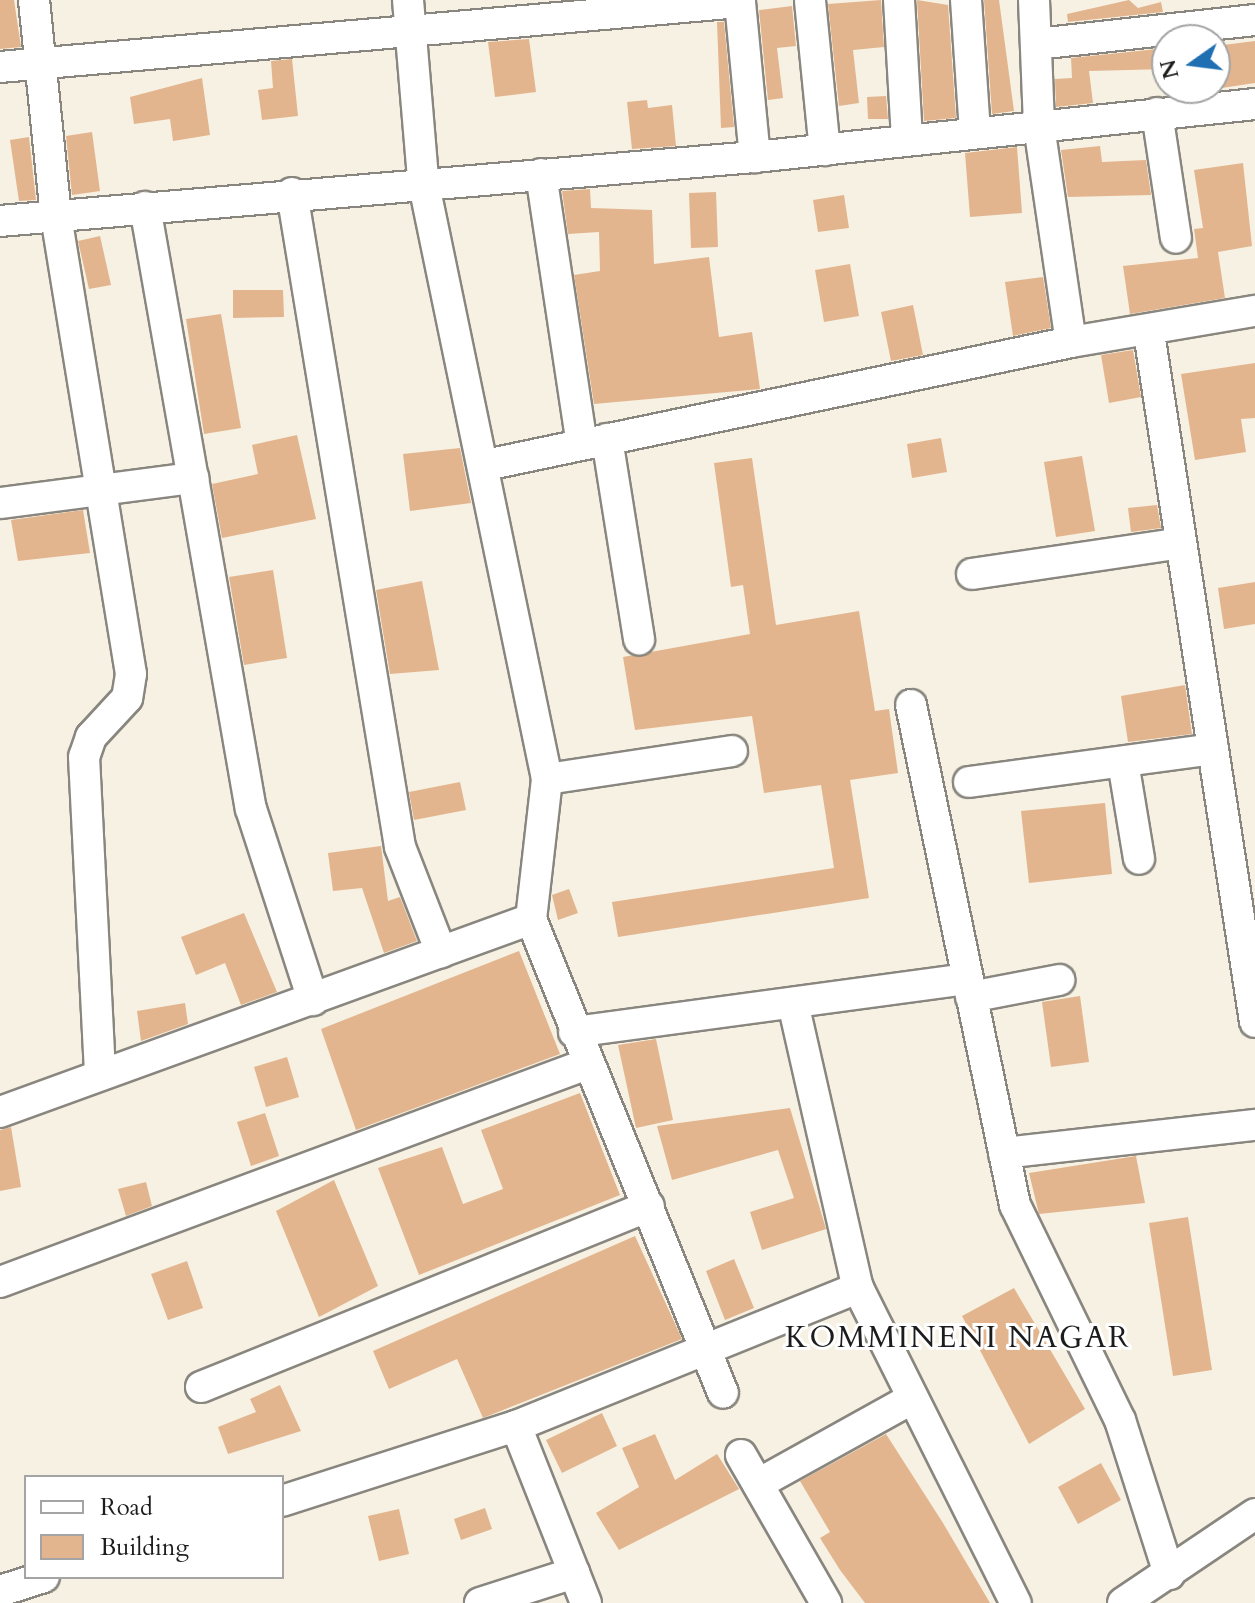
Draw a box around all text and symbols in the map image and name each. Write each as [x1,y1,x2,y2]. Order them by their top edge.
north arrow [1151,24,1231,104]
text: N [1153,56,1187,82]
district label: KOMMINENI NAGAR [785,1320,1131,1356]
legend [24,1475,284,1579]
text: Road [100,1491,153,1524]
text: Building [100,1531,189,1564]

